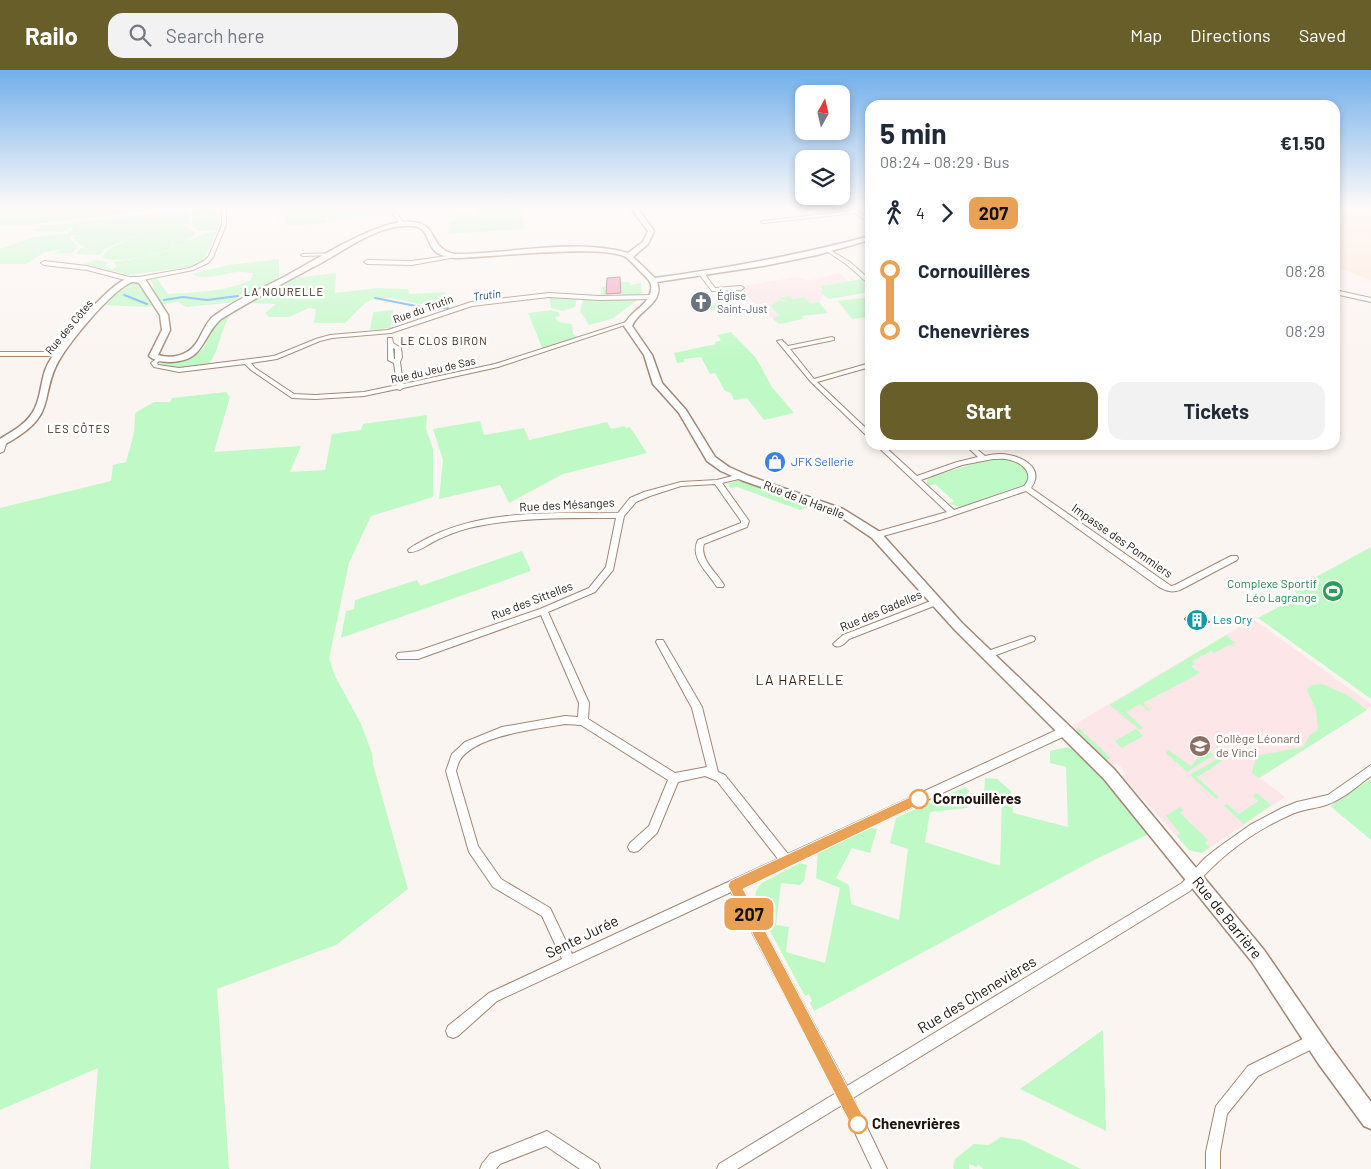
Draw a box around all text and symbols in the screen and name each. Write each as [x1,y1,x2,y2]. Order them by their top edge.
search box [108,13,458,58]
text: Railo [25,21,78,50]
icon: search [126,21,154,49]
text: Search here [166,24,265,47]
text: Map [1130,24,1162,46]
text: Directions [1190,24,1271,46]
text: Saved [1299,24,1346,46]
north arrow [795,85,850,140]
map controls [795,85,850,205]
text: 5 min [880,116,947,150]
text: €1.50 [1280,131,1325,154]
button: layers [795,150,850,205]
text: 08:24 – 08:29 · Bus [880,152,1009,171]
icon: walk [880,199,908,227]
icon: forward [933,199,961,227]
text: 207 [979,202,1008,224]
text: 4 [916,203,925,222]
text: Cornouillères [918,259,1030,282]
text: 08:28 [1285,261,1325,280]
district label: LA NOURELLE [244,285,324,298]
water label: Trutin [473,286,502,303]
place label: Église Saint-Just [717,289,767,315]
church icon: Église Saint-Just [689,290,713,314]
street label: Rue du Trutin [391,292,455,325]
street label: Rue des Côtes [42,297,95,357]
text: Chenevrières [918,319,1030,342]
text: 08:29 [1285,321,1325,340]
district label: LE CLOS BIRON [400,334,488,347]
street label: Rue du Jeu de Sas [389,353,476,386]
button: Start [880,382,1098,440]
button: Tickets [1108,382,1325,440]
district label: LES CÔTES [47,422,111,435]
shop icon: JFK Sellerie [763,450,787,474]
place label: JFK Sellerie [791,454,854,468]
street label: Rue de la Harelle [762,477,847,521]
street label: Rue des Mésanges [519,495,615,513]
street label: Impasse des Pommiers [1069,500,1176,580]
place label: Complexe Sportif Léo Lagrange [1227,576,1317,604]
street label: Rue des Sittelles [489,578,575,622]
sports icon: Complexe Sportif Léo Lagrange [1321,579,1345,603]
street label: Rue des Gadelles [838,586,924,634]
building icon: Les Ory [1185,608,1209,632]
place label: Les Ory [1213,612,1252,626]
district label: LA HARELLE [755,671,845,688]
place label: Collège Léonard de Vinci [1216,731,1300,759]
school or university icon: Collège Léonard de Vinci [1188,734,1212,758]
marker: Cornouillères [909,789,929,809]
place label: Cornouillères [933,789,1022,807]
street label: Rue de Barrière [1189,873,1266,962]
line badge: 207 [720,898,778,930]
text: 207 [734,903,764,925]
street label: Sente Jurée [542,911,621,962]
street label: Rue des Chenevières [914,952,1039,1037]
marker: Chenevrières [848,1114,868,1134]
place label: Chenevrières [872,1114,961,1132]

